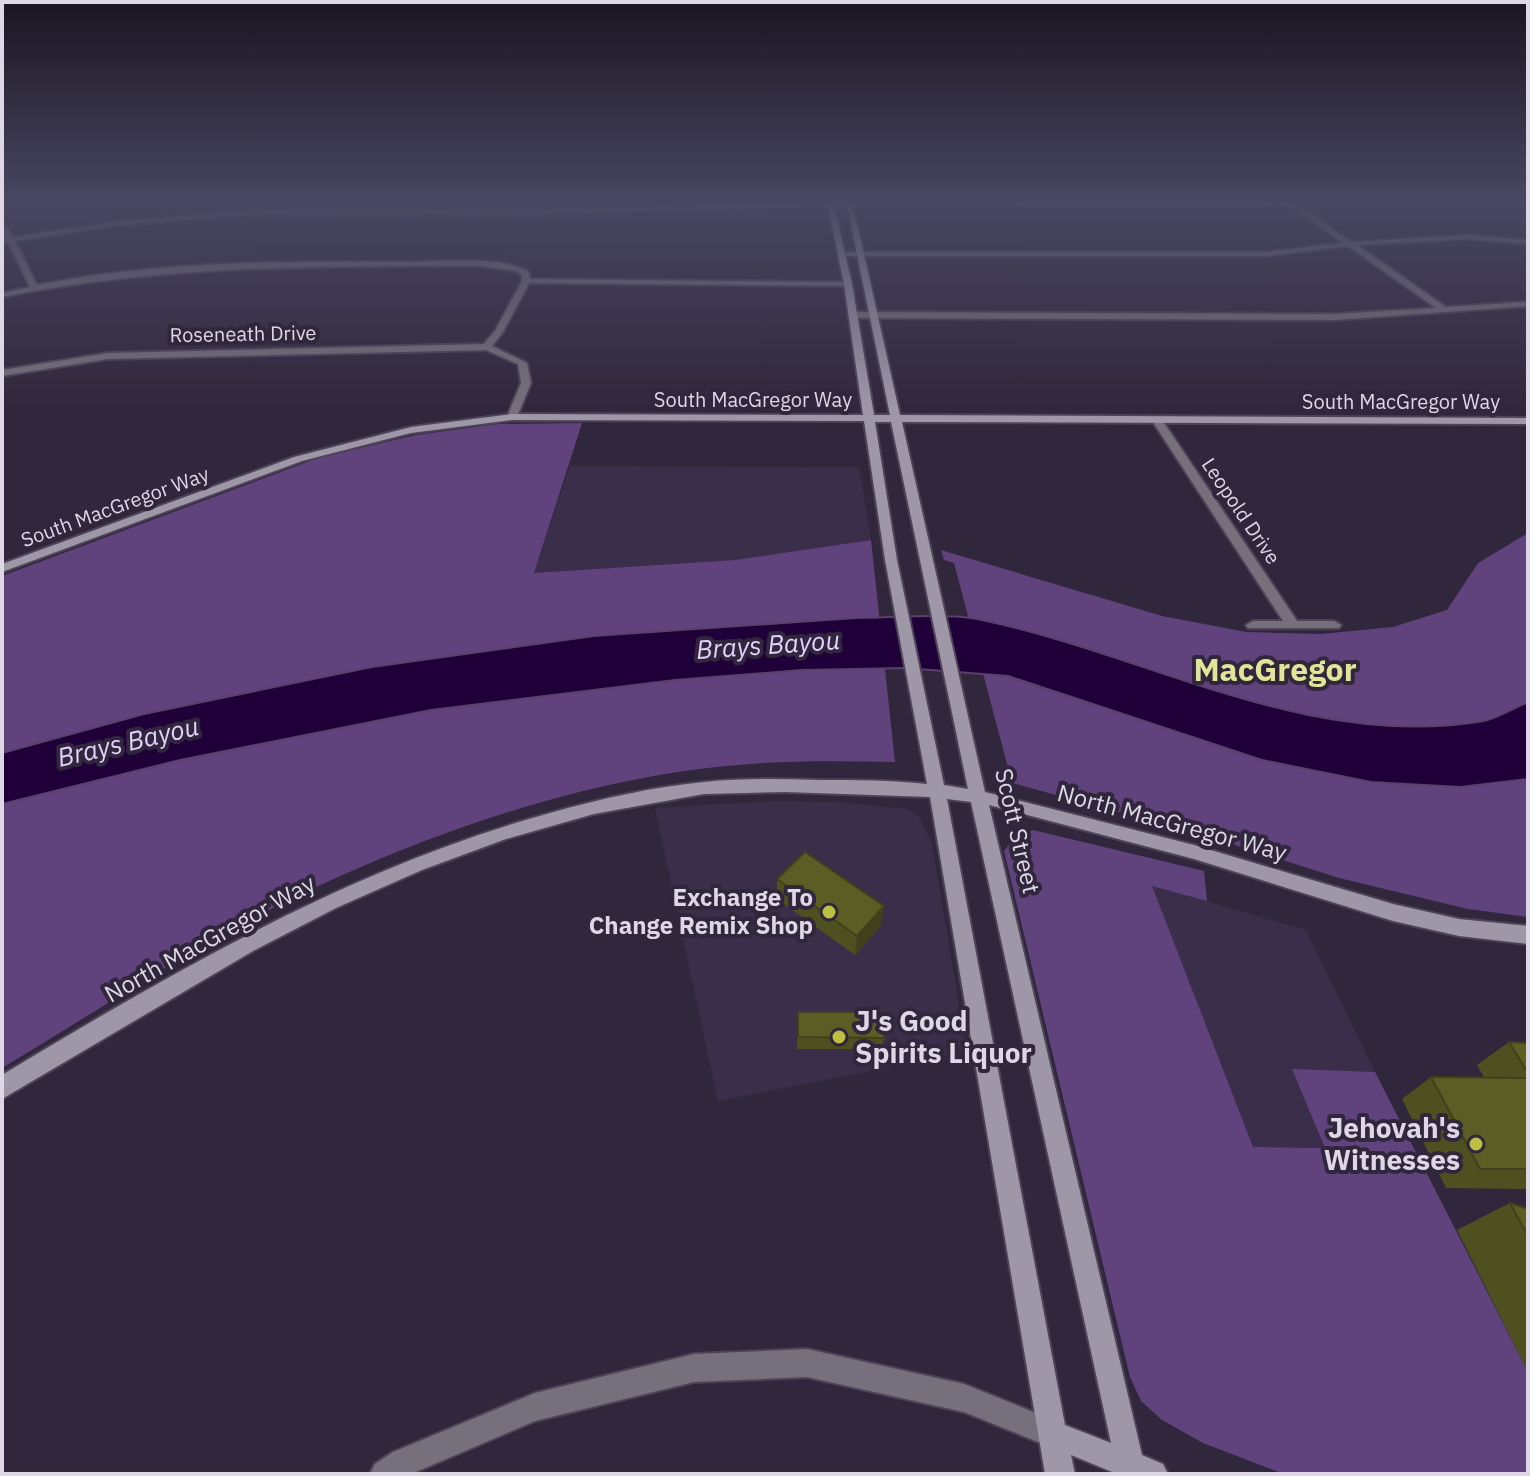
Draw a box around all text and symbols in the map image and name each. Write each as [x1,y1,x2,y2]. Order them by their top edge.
street label: Roseneath Drive [169,319,317,348]
street label: South MacGregor Way [654,386,852,413]
street label: South MacGregor Way [1302,388,1500,415]
street label: Leopold Drive [1196,452,1287,569]
street label: South MacGregor Way [17,460,213,553]
water label: Brays Bayou [695,622,841,666]
district label: MacGregor [1193,648,1357,690]
water label: Brays Bayou [54,708,202,774]
street label: Scott Street [988,765,1048,896]
street label: North MacGregor Way [1054,776,1290,868]
street label: North MacGregor Way [98,867,321,1009]
place label: Exchange To Change Remix Shop [589,881,813,941]
marker: Exchange To Change Remix Shop [820,903,838,921]
place label: J's Good Spirits Liquor [855,1002,1032,1071]
marker: J's Good Spirits Liquor [830,1028,848,1046]
place label: Jehovah's Witnesses [1324,1109,1460,1178]
marker: Jehovah's Witnesses [1467,1135,1485,1153]

